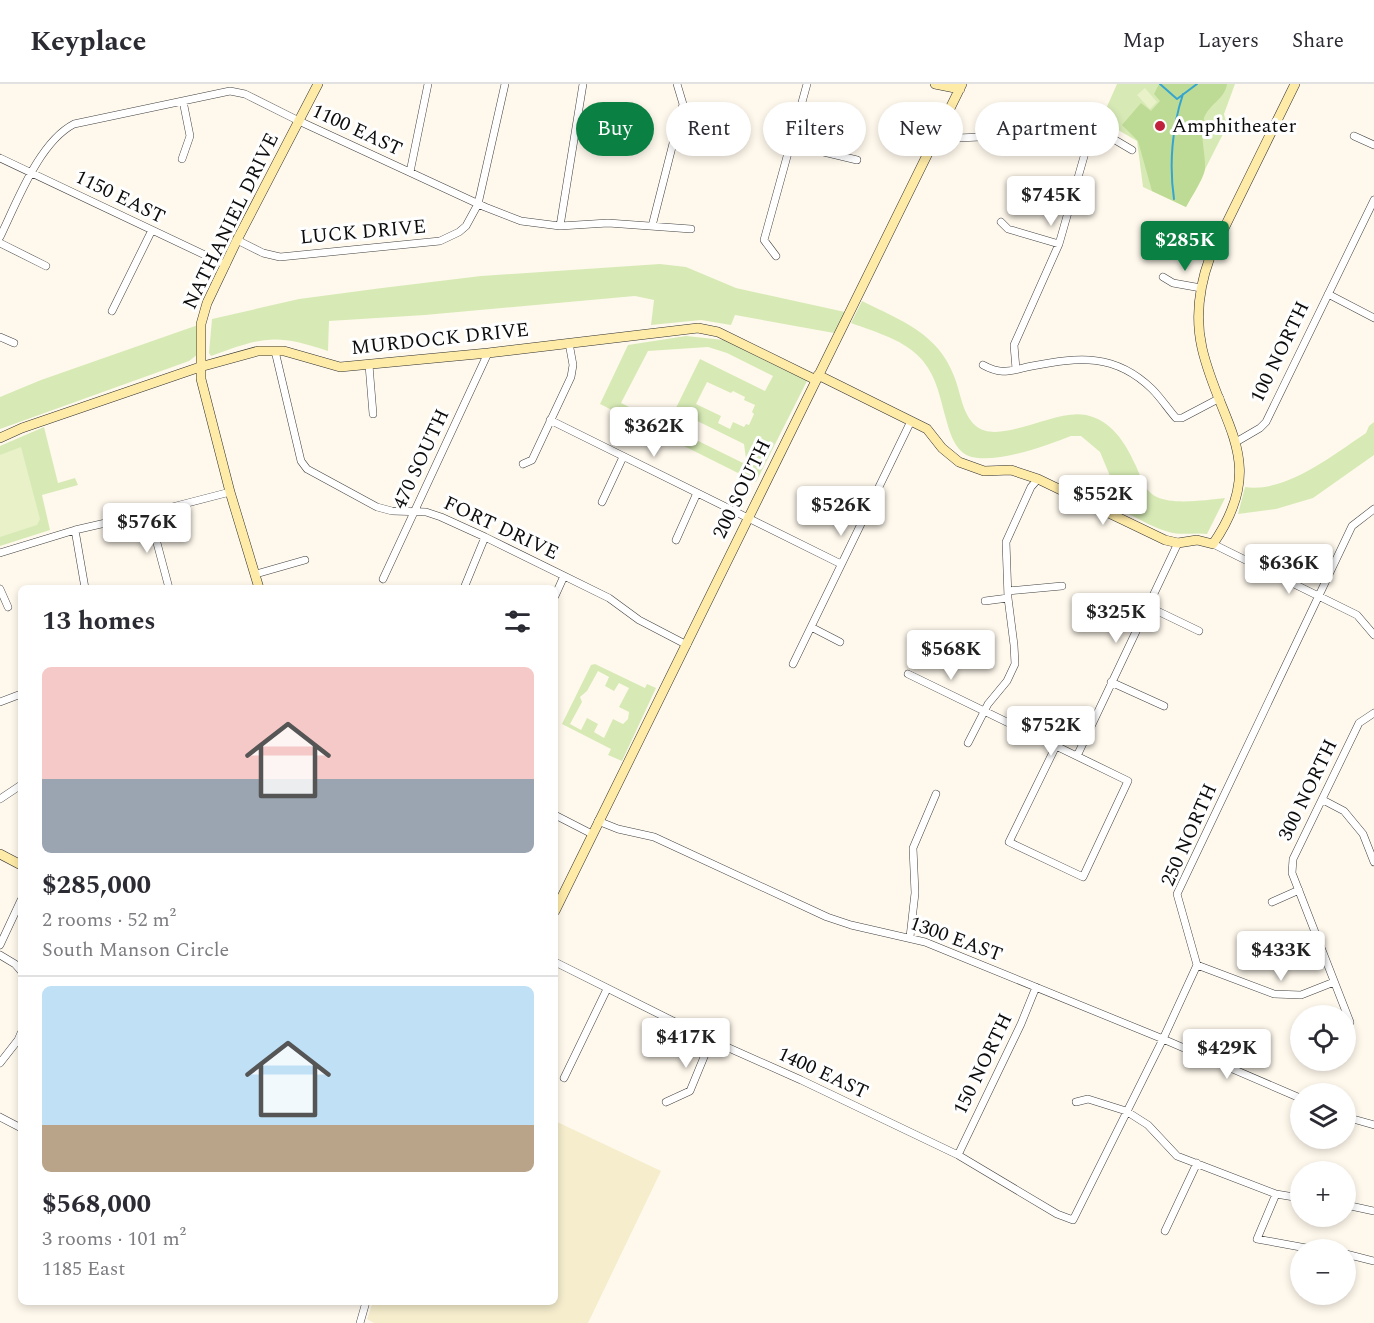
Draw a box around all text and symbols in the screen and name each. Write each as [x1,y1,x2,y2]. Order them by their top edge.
text: Keyplace [30,20,146,63]
text: Map [1123,25,1165,57]
text: Layers [1198,25,1259,57]
text: Share [1292,25,1344,57]
street label: 1100 EAST [307,96,407,164]
chip: Buy [576,102,654,156]
chip: Rent [666,102,751,156]
chip: Filters [763,102,866,156]
chip: New [878,102,963,156]
chip: Apartment [975,102,1119,156]
place label: Amphitheater [1172,111,1296,141]
marker: Amphitheater [1153,119,1167,133]
street label: NATHANIEL DRIVE [175,128,287,314]
street label: 1150 EAST [70,162,170,232]
pin: $745K [1009,176,1093,227]
text: $745K [1021,180,1081,210]
street label: LUCK DRIVE [299,212,427,252]
pin: $285K [1143,221,1227,272]
text: $285K [1155,225,1215,255]
street label: 100 NORTH [1242,296,1318,408]
street label: MURDOCK DRIVE [349,315,531,363]
street label: 470 SOUTH [385,404,457,514]
pin: $362K [612,407,696,458]
text: $362K [624,411,684,441]
street label: 200 SOUTH [705,434,779,544]
pin: $552K [1061,475,1145,526]
text: $552K [1073,479,1133,509]
pin: $526K [799,486,883,537]
street label: FORT DRIVE [438,488,564,568]
text: $526K [811,490,871,520]
pin: $576K [105,503,189,554]
text: $576K [117,507,177,537]
pin: $636K [1247,544,1331,595]
text: $636K [1259,548,1319,578]
pin: $325K [1074,593,1158,644]
text: $325K [1086,597,1146,627]
text: 13 homes [42,601,156,641]
icon: filters [501,605,534,638]
pin: $568K [909,630,993,681]
text: $568K [921,634,981,664]
icon: home [234,706,342,814]
pin: $752K [1009,706,1093,757]
text: $752K [1021,710,1081,740]
street label: 300 NORTH [1270,734,1346,846]
street label: 250 NORTH [1153,779,1225,891]
text: $285,000 [42,865,151,905]
text: 2 rooms · 52 m² [42,905,176,935]
street label: 1300 EAST [905,908,1007,970]
pin: $433K [1239,931,1323,982]
text: South Manson Circle [42,935,229,965]
text: $433K [1251,935,1311,965]
map controls [1290,1005,1356,1305]
button: locate [1290,1005,1356,1071]
street label: 150 NORTH [945,1008,1021,1120]
pin: $417K [644,1018,728,1069]
text: $417K [656,1022,716,1052]
icon: home [234,1025,342,1133]
pin: $429K [1185,1029,1269,1080]
text: $429K [1197,1033,1257,1063]
street label: 1400 EAST [773,1039,873,1107]
button: layers [1290,1083,1356,1149]
button: + [1290,1161,1356,1227]
text: $568,000 [42,1184,151,1224]
text: 3 rooms · 101 m² [42,1224,186,1254]
button: − [1290,1239,1356,1305]
text: 1185 East [42,1254,125,1284]

